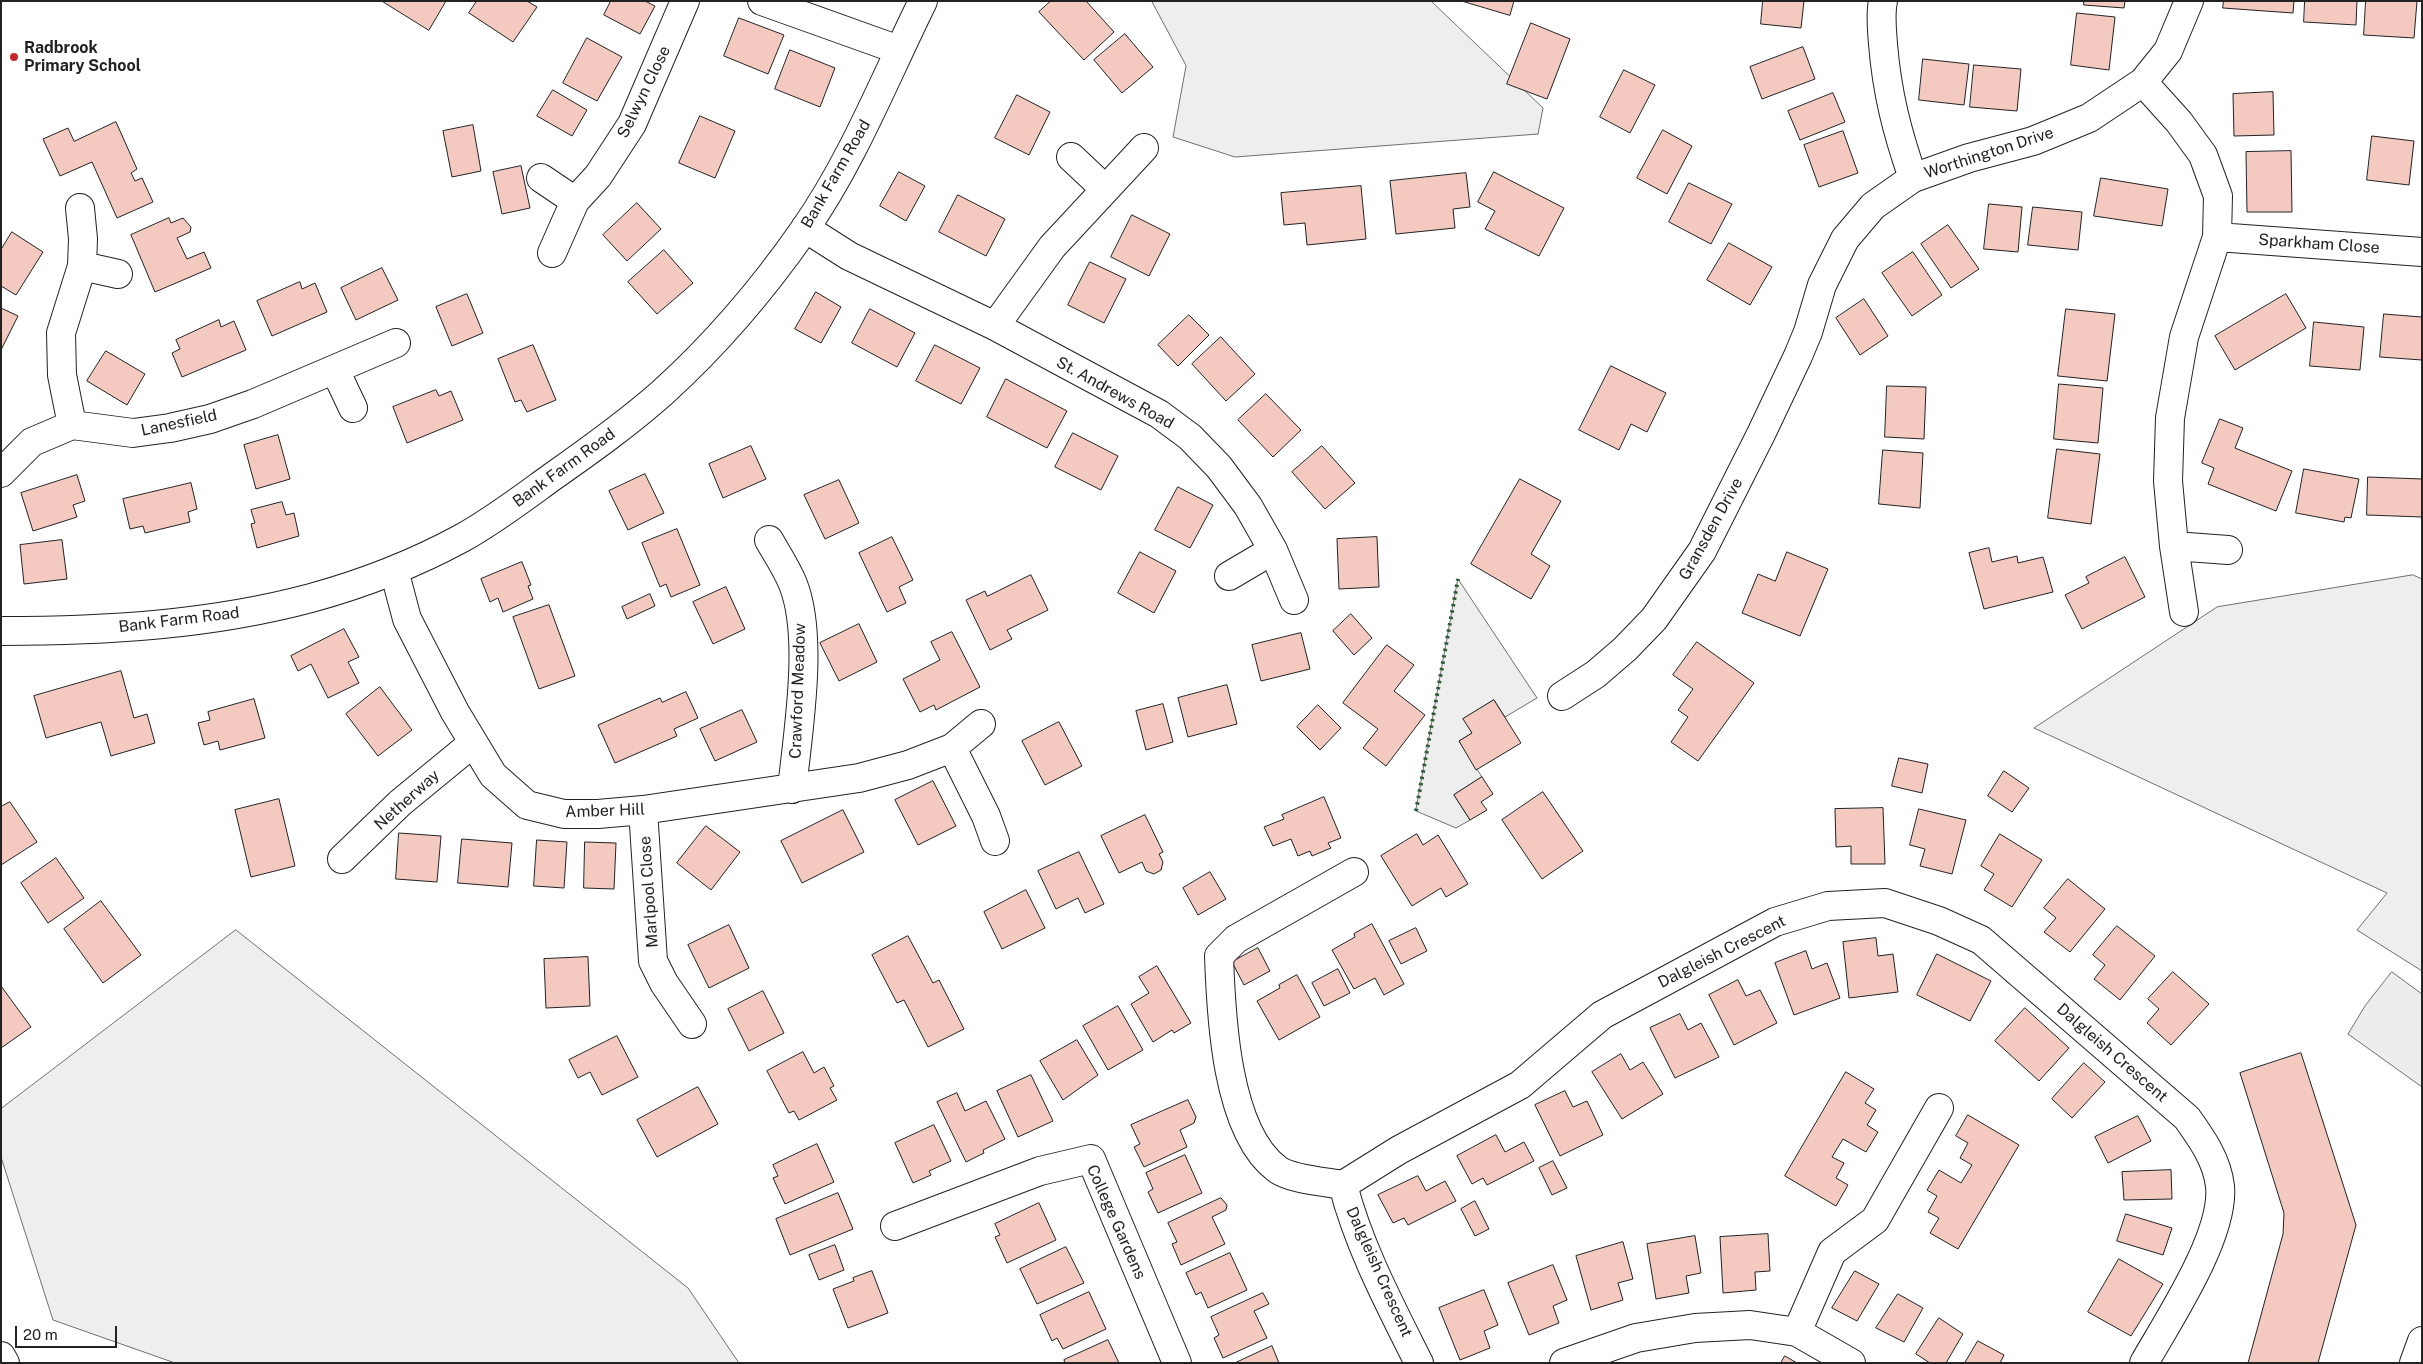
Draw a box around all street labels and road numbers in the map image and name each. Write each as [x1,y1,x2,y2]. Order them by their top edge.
street label: Selwyn Close [613,43,675,141]
street label: Bank Farm Road [797,116,875,232]
street label: Worthington Drive [1922,123,2056,183]
street label: Sparkham Close [2258,230,2380,258]
street label: St. Andrews Road [1053,353,1177,433]
street label: Lanesfield [139,406,219,440]
street label: Bank Farm Road [509,424,619,512]
street label: Gransden Drive [1675,475,1747,583]
street label: Bank Farm Road [117,603,241,637]
street label: Crawford Meadow [786,623,810,759]
street label: Netherway [370,766,444,834]
street label: Amber Hill [565,800,645,822]
street label: Marlpool Close [636,835,662,949]
street label: Dalgleish Crescent [1655,912,1789,992]
street label: Dalgleish Crescent [2053,1000,2171,1106]
street label: College Gardens [1082,1162,1150,1282]
street label: Dalgleish Crescent [1342,1204,1416,1340]

